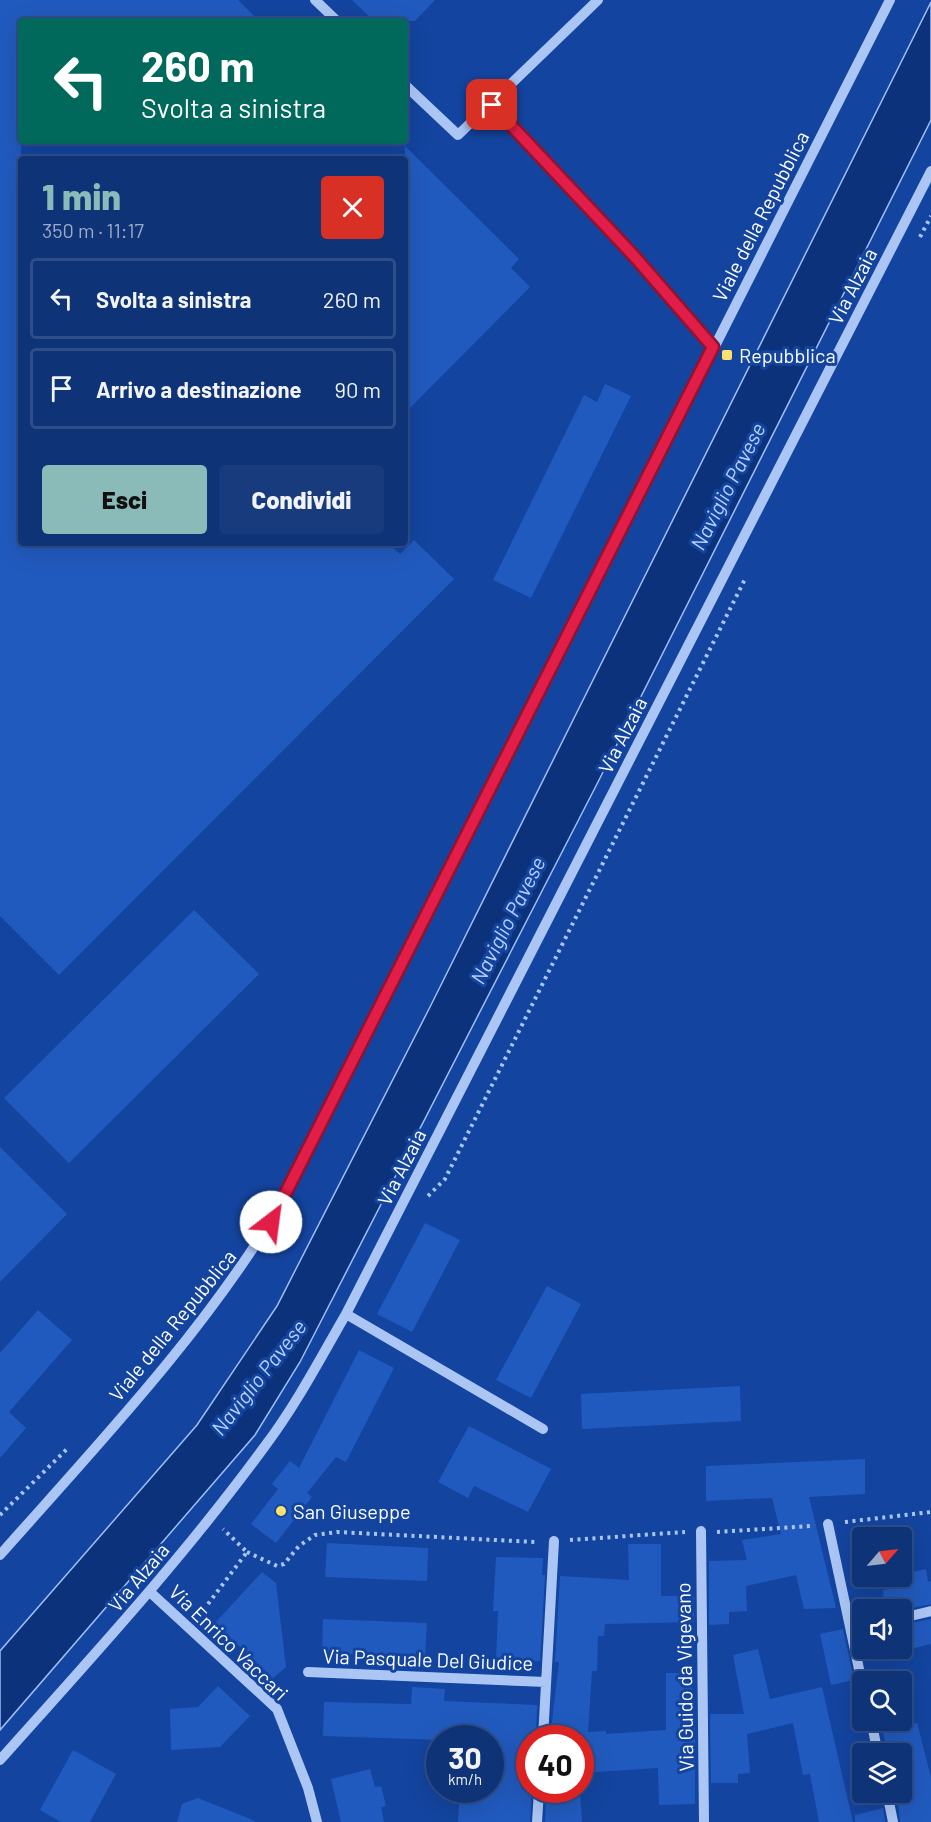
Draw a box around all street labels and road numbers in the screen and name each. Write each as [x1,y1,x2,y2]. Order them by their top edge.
street label: Viale della Repubblica [707,127,813,305]
street label: Via Alzaia [823,244,881,328]
street label: Via Alzaia [593,693,651,777]
street label: Via Alzaia [372,1125,430,1209]
street label: Viale della Repubblica [103,1244,241,1406]
street label: Via Alzaia [102,1538,174,1616]
street label: Via Enrico Vaccari [165,1579,293,1705]
street label: Via Guido da Vigevano [670,1582,698,1772]
street label: Via Pasquale Del Giudice [322,1643,534,1675]

